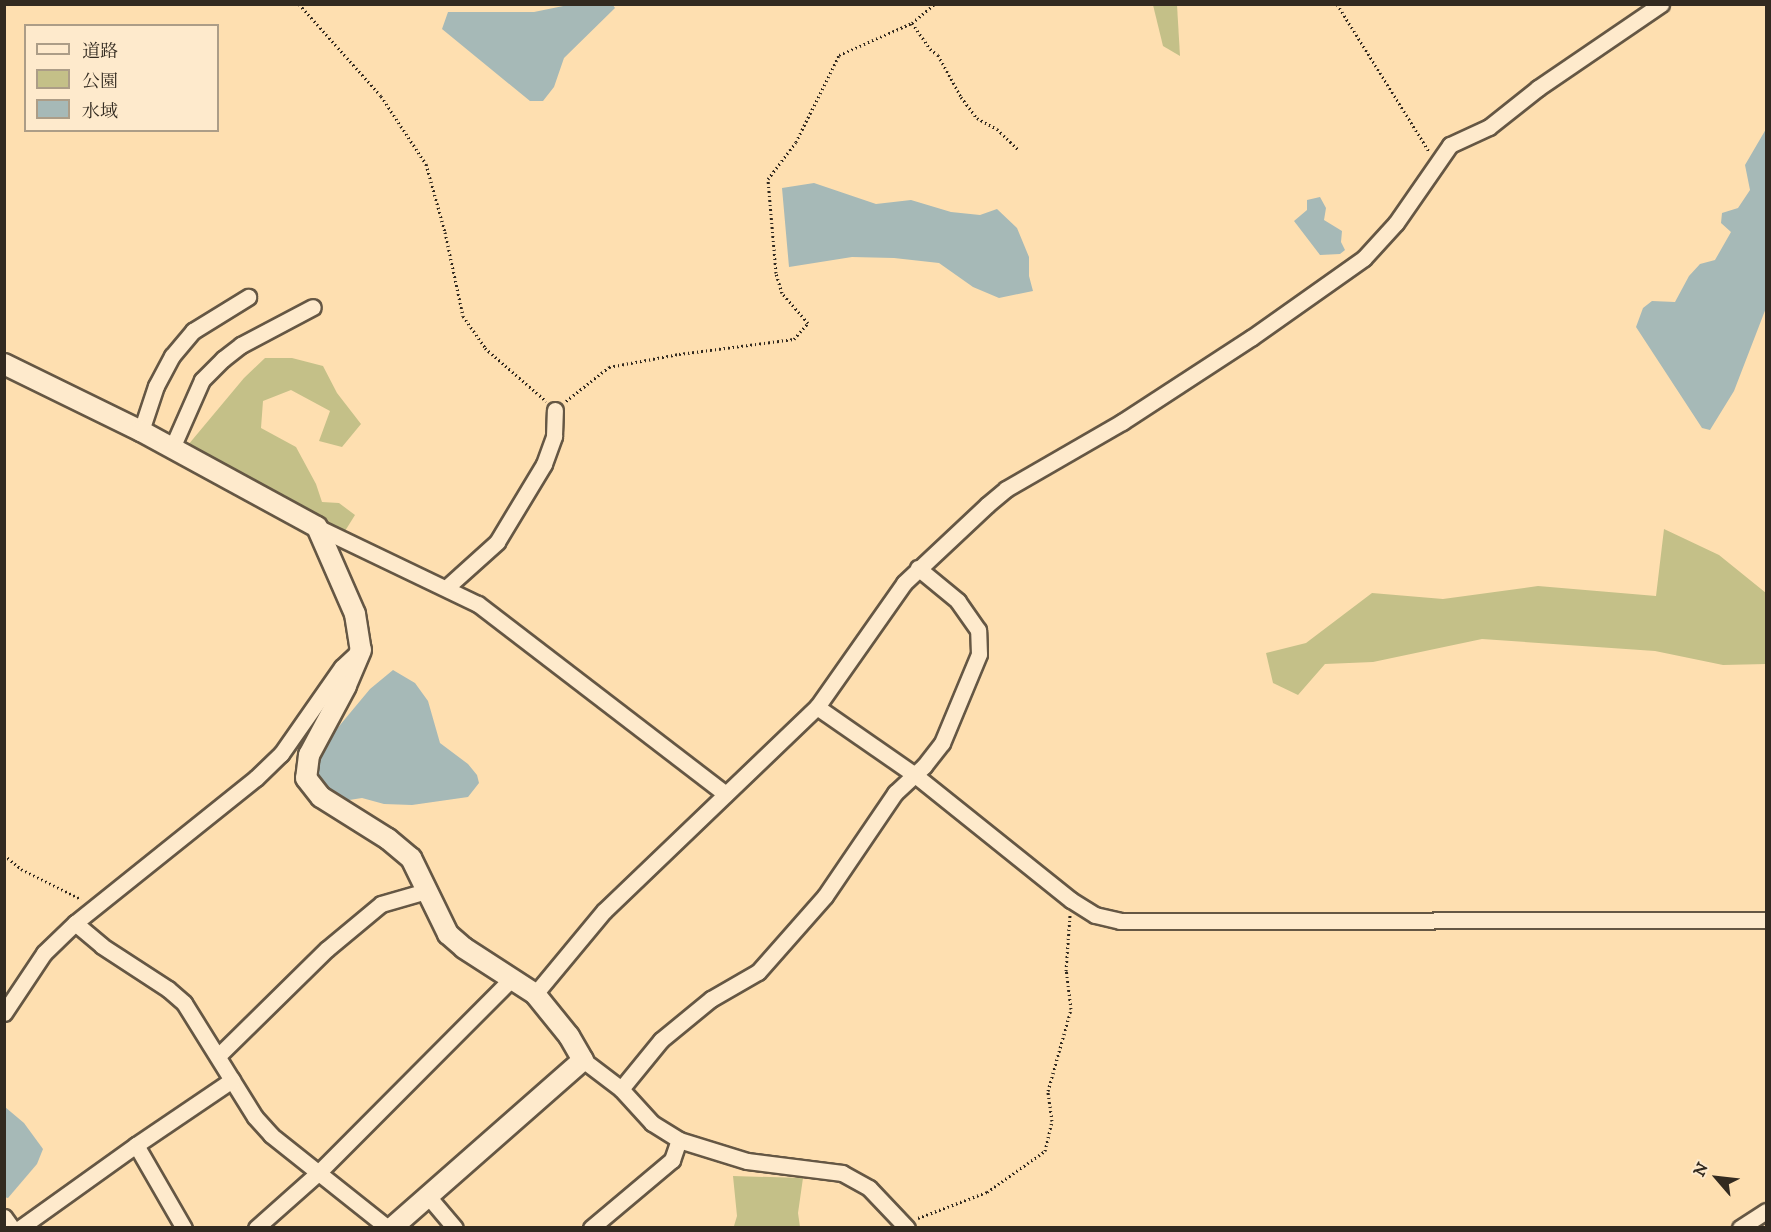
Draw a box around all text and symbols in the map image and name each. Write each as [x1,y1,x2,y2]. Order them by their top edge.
legend [24,24,219,132]
text: 道路 [82,41,118,63]
text: 公園 [82,71,118,93]
text: 水域 [82,101,118,123]
north arrow [1687,1148,1747,1208]
text: N [1689,1159,1713,1180]

